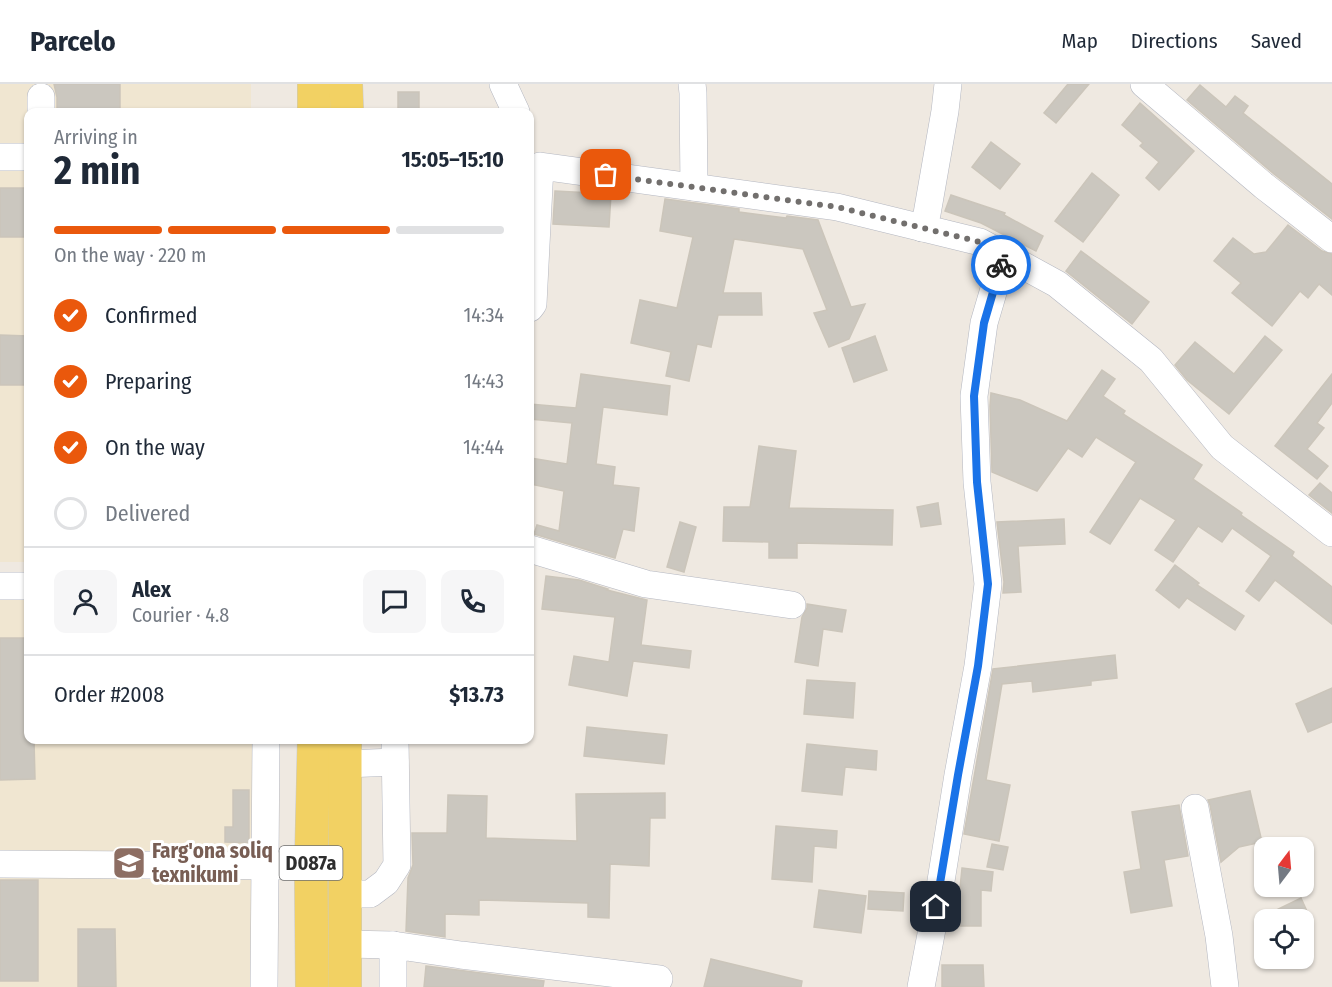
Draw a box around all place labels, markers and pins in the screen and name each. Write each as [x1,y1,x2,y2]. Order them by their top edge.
pin [580,149,631,200]
place label: Farg'ona soliq texnikumi [152,838,273,888]
school or university icon: Farg'ona soliq texnikumi [111,845,147,881]
pin [910,881,961,932]

